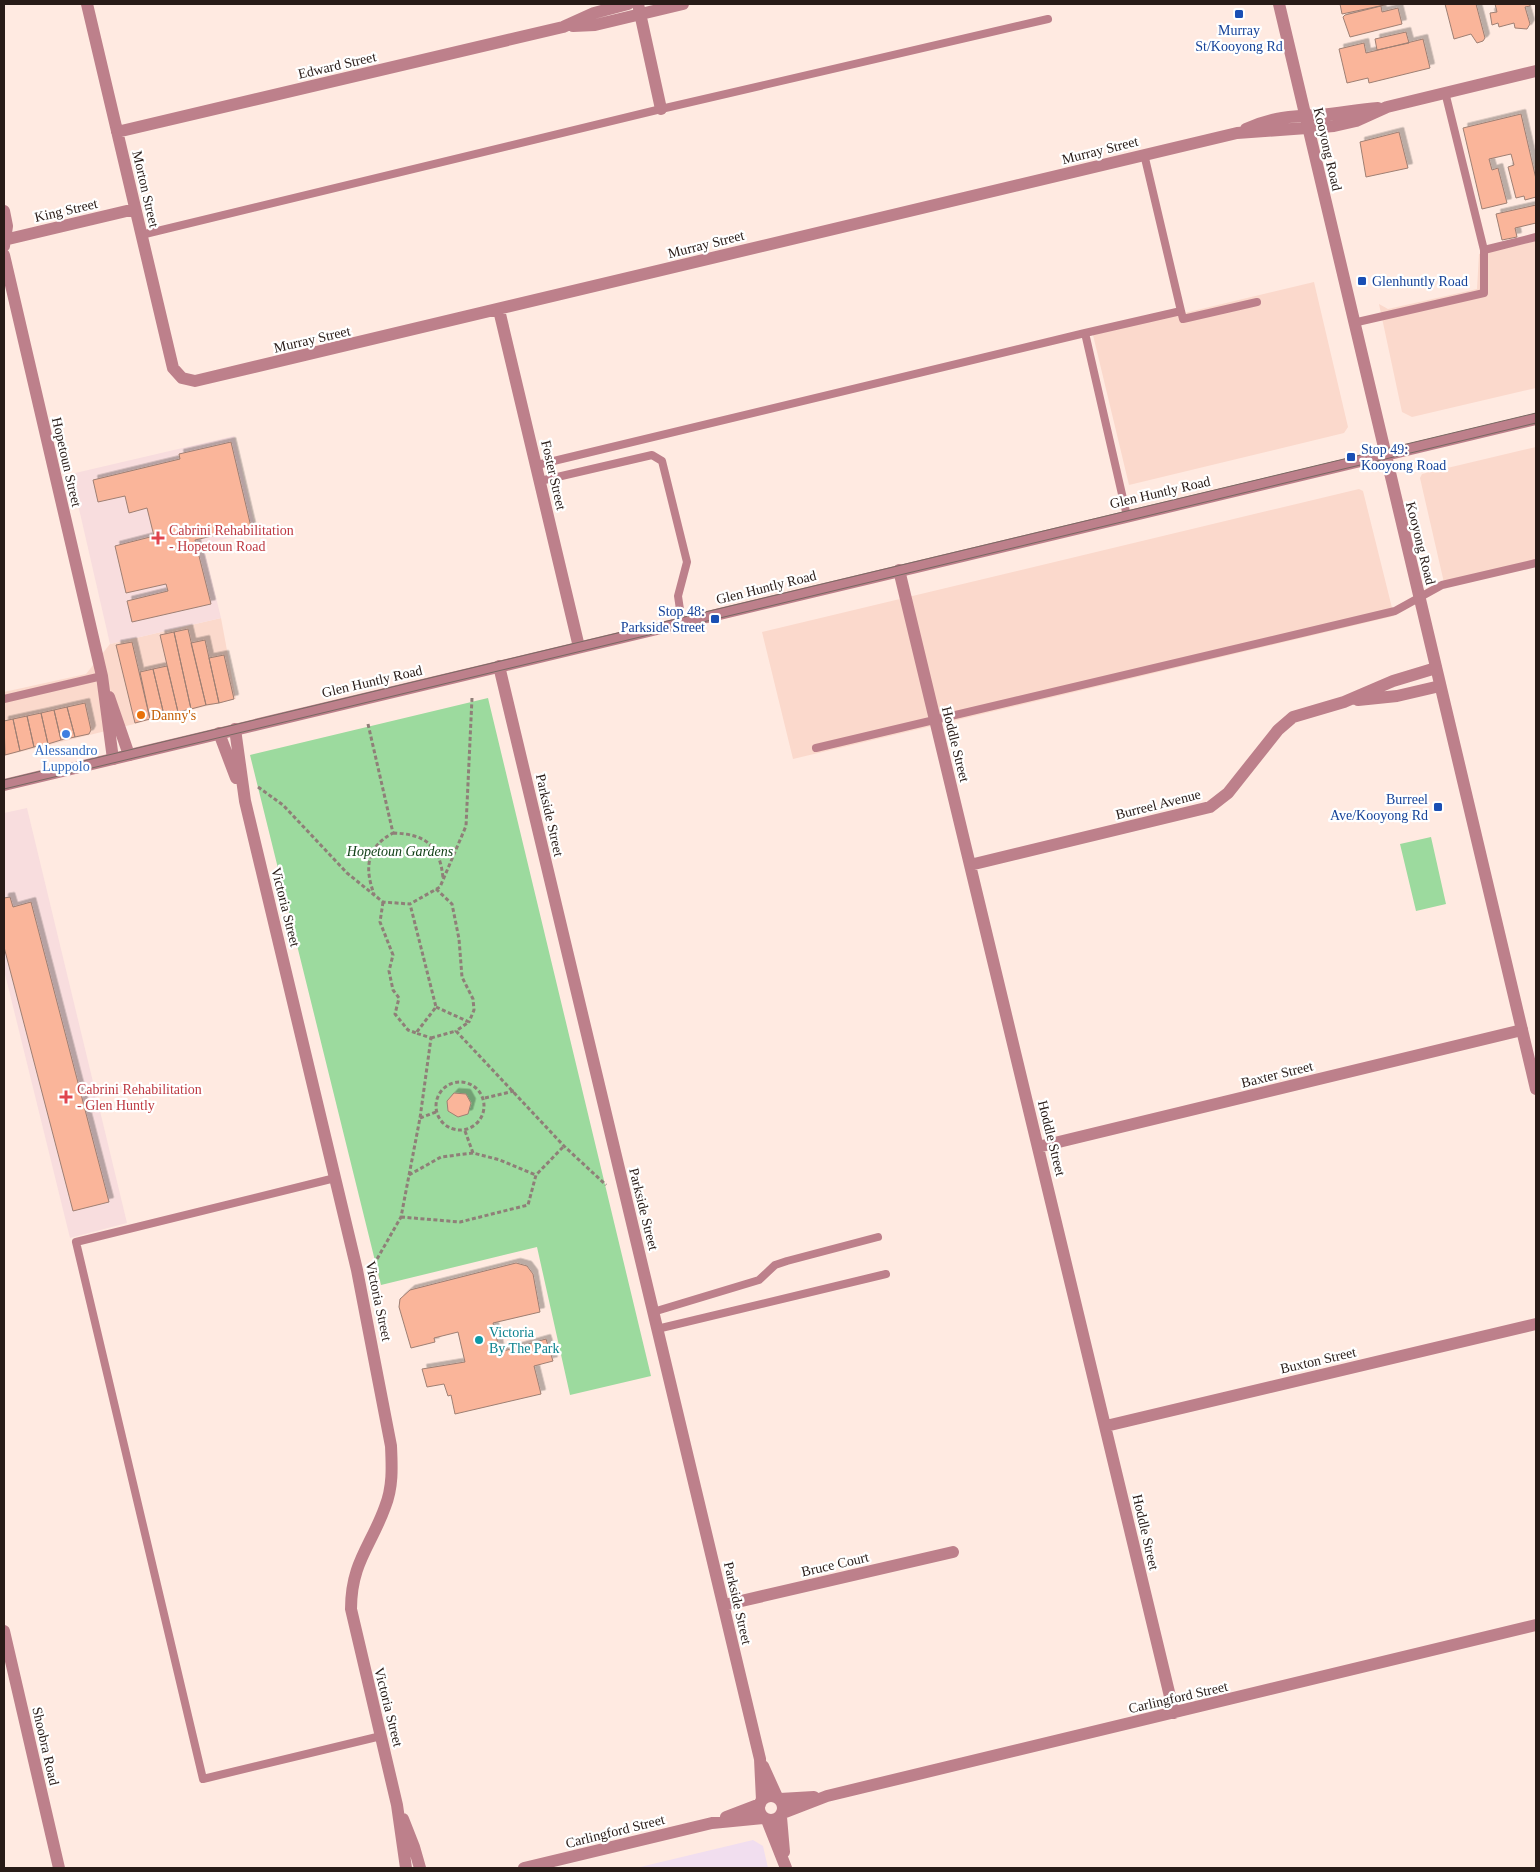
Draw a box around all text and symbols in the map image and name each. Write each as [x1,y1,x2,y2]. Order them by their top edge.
marker: Murray St/Kooyong Rd [1233,8,1245,20]
place label: Murray St/Kooyong Rd [1195,23,1283,54]
street label: Edward Street [297,49,378,82]
street label: Kooyong Road [1311,106,1344,192]
street label: Murray Street [1060,134,1140,167]
street label: Morton Street [129,149,162,229]
street label: King Street [33,196,99,225]
street label: Murray Street [666,228,746,261]
place label: Glenhuntly Road [1372,274,1468,289]
marker: Glenhuntly Road [1356,275,1368,287]
street label: Murray Street [272,323,352,356]
street label: Hopetoun Street [49,416,84,508]
street label: Foster Street [538,439,569,512]
place label: Stop 49: Kooyong Road [1361,442,1446,473]
marker: Stop 49: Kooyong Road [1345,451,1357,463]
street label: Glen Huntly Road [1108,474,1212,511]
street label: Kooyong Road [1403,500,1438,586]
place label: Cabrini Rehabilitation - Hopetoun Road [169,523,294,554]
marker: Cabrini Rehabilitation - Hopetoun Road [151,531,165,545]
street label: Glen Huntly Road [715,568,818,607]
place label: Stop 48: Parkside Street [621,604,705,635]
marker: Stop 48: Parkside Street [709,613,721,625]
street label: Glen Huntly Road [320,663,424,700]
street label: Hoddle Street [939,705,972,784]
place label: Danny's [151,708,196,723]
marker: Danny's [135,709,147,721]
marker: Alessandro Luppolo [60,728,72,740]
place label: Alessandro Luppolo [35,743,98,774]
street label: Parkside Street [533,772,566,858]
street label: Burreel Avenue [1114,787,1202,822]
place label: Burreel Ave/Kooyong Rd [1330,792,1428,823]
marker: Burreel Ave/Kooyong Rd [1432,801,1444,813]
park label: Hopetoun Gardens [346,844,454,859]
street label: Victoria Street [268,866,303,948]
street label: Baxter Street [1240,1058,1315,1091]
place label: Cabrini Rehabilitation - Glen Huntly [77,1082,202,1113]
marker: Cabrini Rehabilitation - Glen Huntly [59,1090,73,1104]
street label: Hoddle Street [1035,1099,1068,1178]
street label: Parkside Street [626,1166,661,1252]
street label: Victoria Street [363,1260,394,1342]
place label: Victoria By The Park [489,1325,560,1356]
marker: Victoria By The Park [473,1334,485,1346]
street label: Buxton Street [1279,1344,1358,1376]
street label: Hoddle Street [1130,1493,1162,1572]
street label: Bruce Court [800,1549,870,1580]
street label: Parkside Street [721,1560,754,1646]
street label: Victoria Street [371,1666,406,1748]
street label: Carlingford Street [1127,1679,1229,1716]
street label: Shoobra Road [29,1706,62,1787]
street label: Carlingford Street [564,1812,666,1851]

